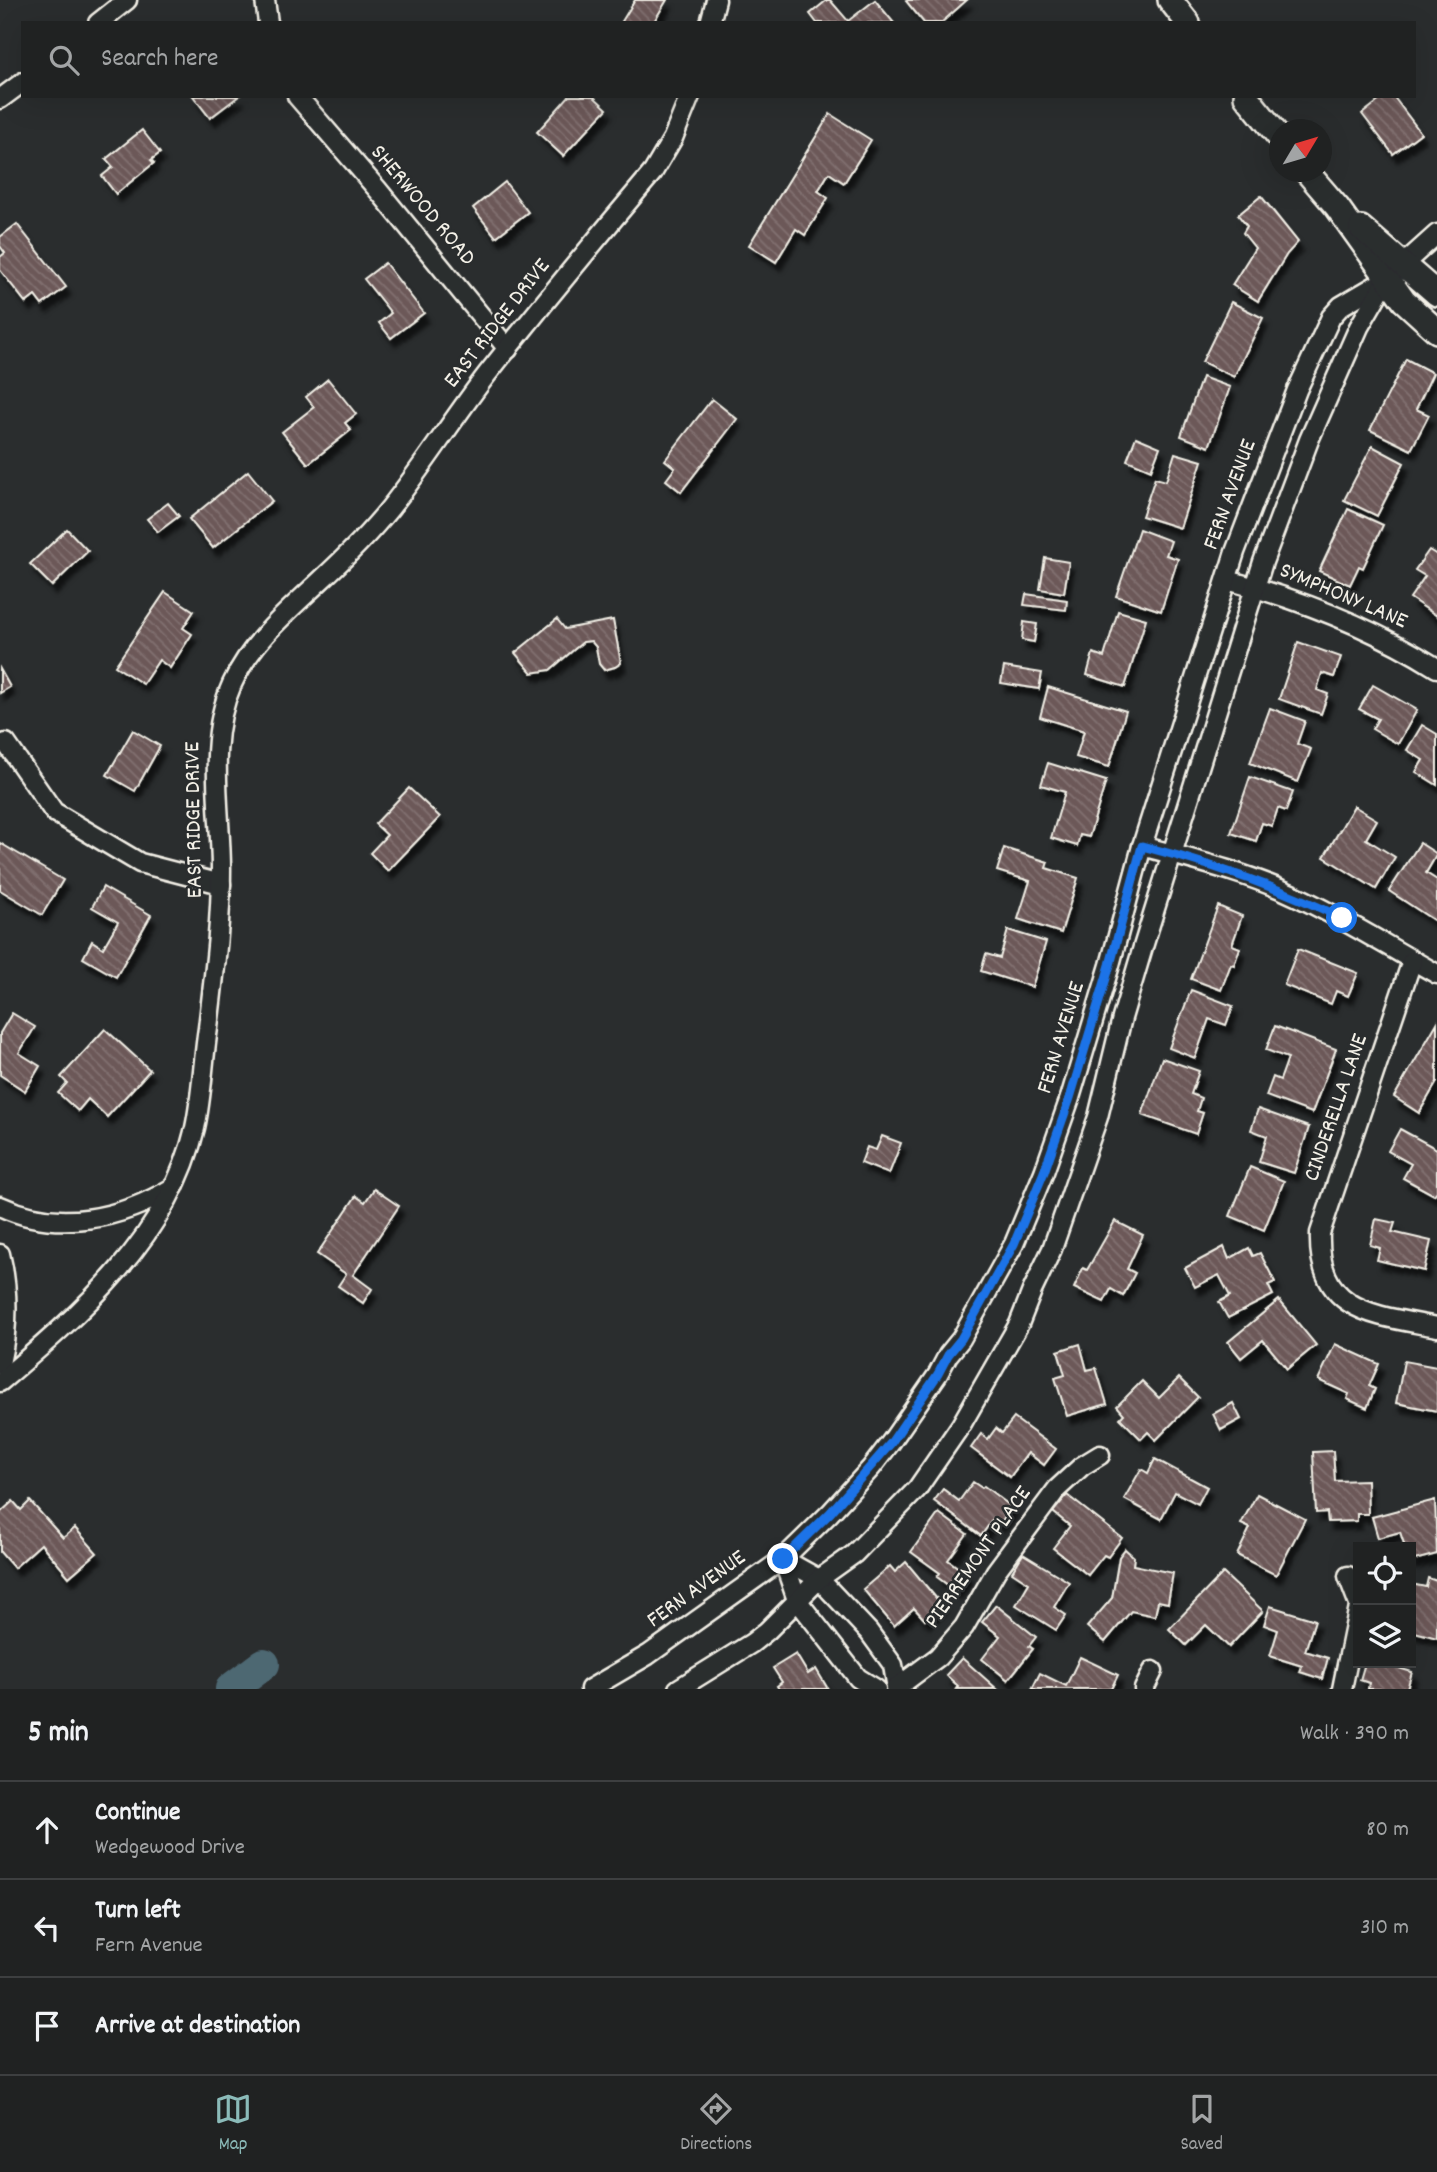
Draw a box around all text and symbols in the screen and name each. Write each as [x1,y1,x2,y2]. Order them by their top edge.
search box [21,21,1416,98]
icon: search [45,41,83,79]
text: Search here [101,41,219,78]
north arrow [1269,119,1332,182]
street label: SHERWOOD ROAD [361,138,483,274]
street label: EAST RIDGE DRIVE [437,252,560,396]
street label: FERN AVENUE [1196,435,1266,555]
street label: SYMPHONY LANE [1274,555,1413,639]
street label: EAST RIDGE DRIVE [177,741,213,899]
route start [1326,902,1357,933]
street label: FERN AVENUE [1029,977,1095,1098]
street label: CINDERELLA LANE [1296,1029,1378,1186]
street label: PIERREMONT PLACE [917,1479,1041,1636]
street label: FERN AVENUE [641,1542,754,1637]
map controls [1353,1542,1416,1668]
button: locate [1353,1542,1416,1605]
route end [767,1543,798,1574]
button: layers [1353,1605,1416,1668]
text: 5 min [28,1713,89,1756]
text: Walk · 390 m [1300,1718,1409,1751]
text: Continue [95,1795,180,1832]
icon: ahead [28,1811,66,1849]
text: 80 m [1366,1814,1409,1847]
text: Wedgewood Drive [95,1832,245,1865]
text: Turn left [95,1893,181,1930]
icon: left [28,1909,66,1947]
text: 310 m [1360,1912,1409,1945]
text: Fern Avenue [95,1930,203,1963]
icon: arrive [28,2007,66,2045]
text: Arrive at destination [95,2008,300,2045]
tab: Map [214,2090,252,2159]
tab: Directions [680,2090,752,2159]
tab: Saved [1180,2090,1223,2159]

